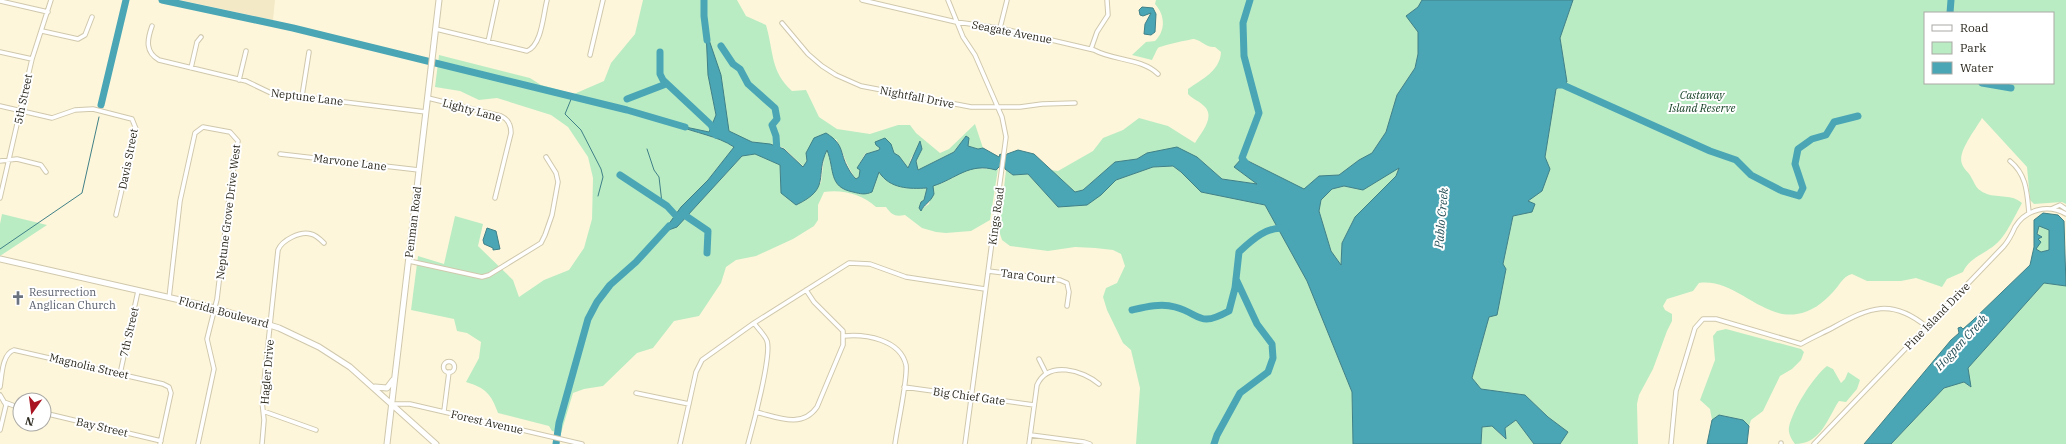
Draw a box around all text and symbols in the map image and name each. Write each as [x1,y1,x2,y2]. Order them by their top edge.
legend [1924,12,2054,84]
street label: Seagate Avenue [971,17,1053,47]
text: Road [1960,20,1989,35]
text: Park [1960,40,1986,55]
text: Water [1960,60,1994,75]
street label: 5th Street [11,73,35,125]
street label: Nightfall Drive [879,83,955,111]
street label: Neptune Lane [270,86,344,108]
park label: Castaway Island Reserve [1668,88,1735,115]
street label: Lighty Lane [441,95,503,125]
street label: Davis Street [115,127,141,191]
street label: Neptune Grove Drive West [213,144,243,280]
street label: Marvone Lane [313,151,388,173]
street label: Penman Road [402,185,424,259]
street label: Kings Road [985,186,1007,246]
water label: Pablo Creek [1431,186,1451,250]
street label: Tara Court [1000,266,1056,286]
street label: Pine Island Drive [1901,279,1973,353]
place label: Resurrection Anglican Church [29,285,116,312]
church icon: Resurrection Anglican Church [10,290,26,306]
street label: Florida Boulevard [177,293,271,331]
street label: 7th Street [116,306,142,358]
water label: Hogpen Creek [1931,311,1991,374]
street label: Hagler Drive [257,339,277,405]
street label: Magnolia Street [48,350,130,382]
street label: Big Chief Gate [932,384,1006,408]
north arrow [12,392,52,432]
street label: Forest Avenue [449,407,525,437]
text: N [23,414,35,430]
street label: Bay Street [75,414,129,440]

